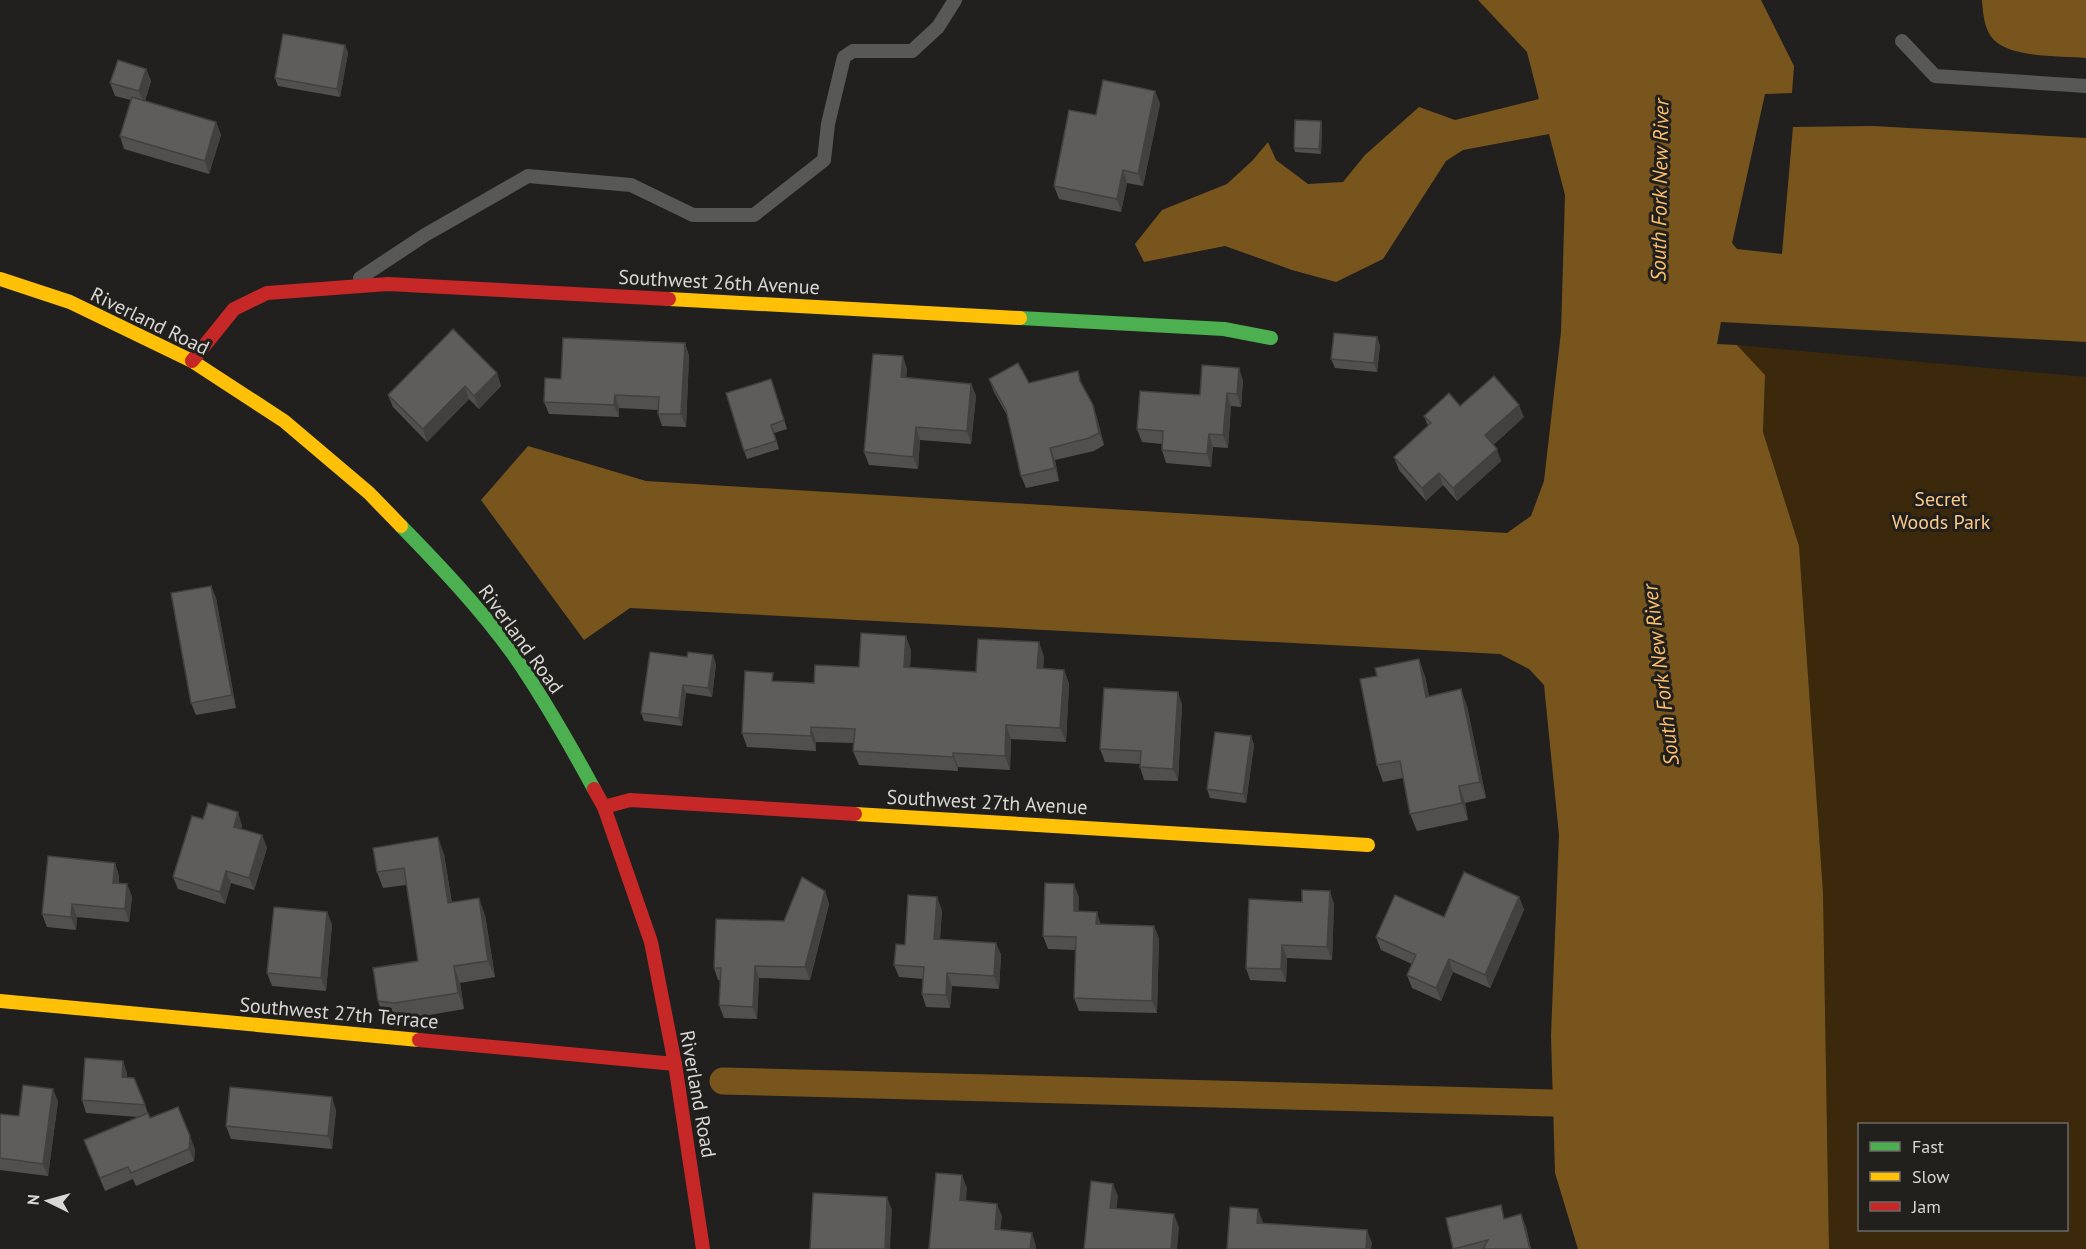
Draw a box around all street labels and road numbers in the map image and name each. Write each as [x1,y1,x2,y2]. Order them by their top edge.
street label: Southwest 26th Avenue [618,264,820,300]
street label: Riverland Road [86,281,214,361]
street label: Riverland Road [473,579,569,699]
street label: Southwest 27th Avenue [886,784,1088,820]
street label: Southwest 27th Terrace [238,991,440,1035]
street label: Riverland Road [674,1028,722,1160]

